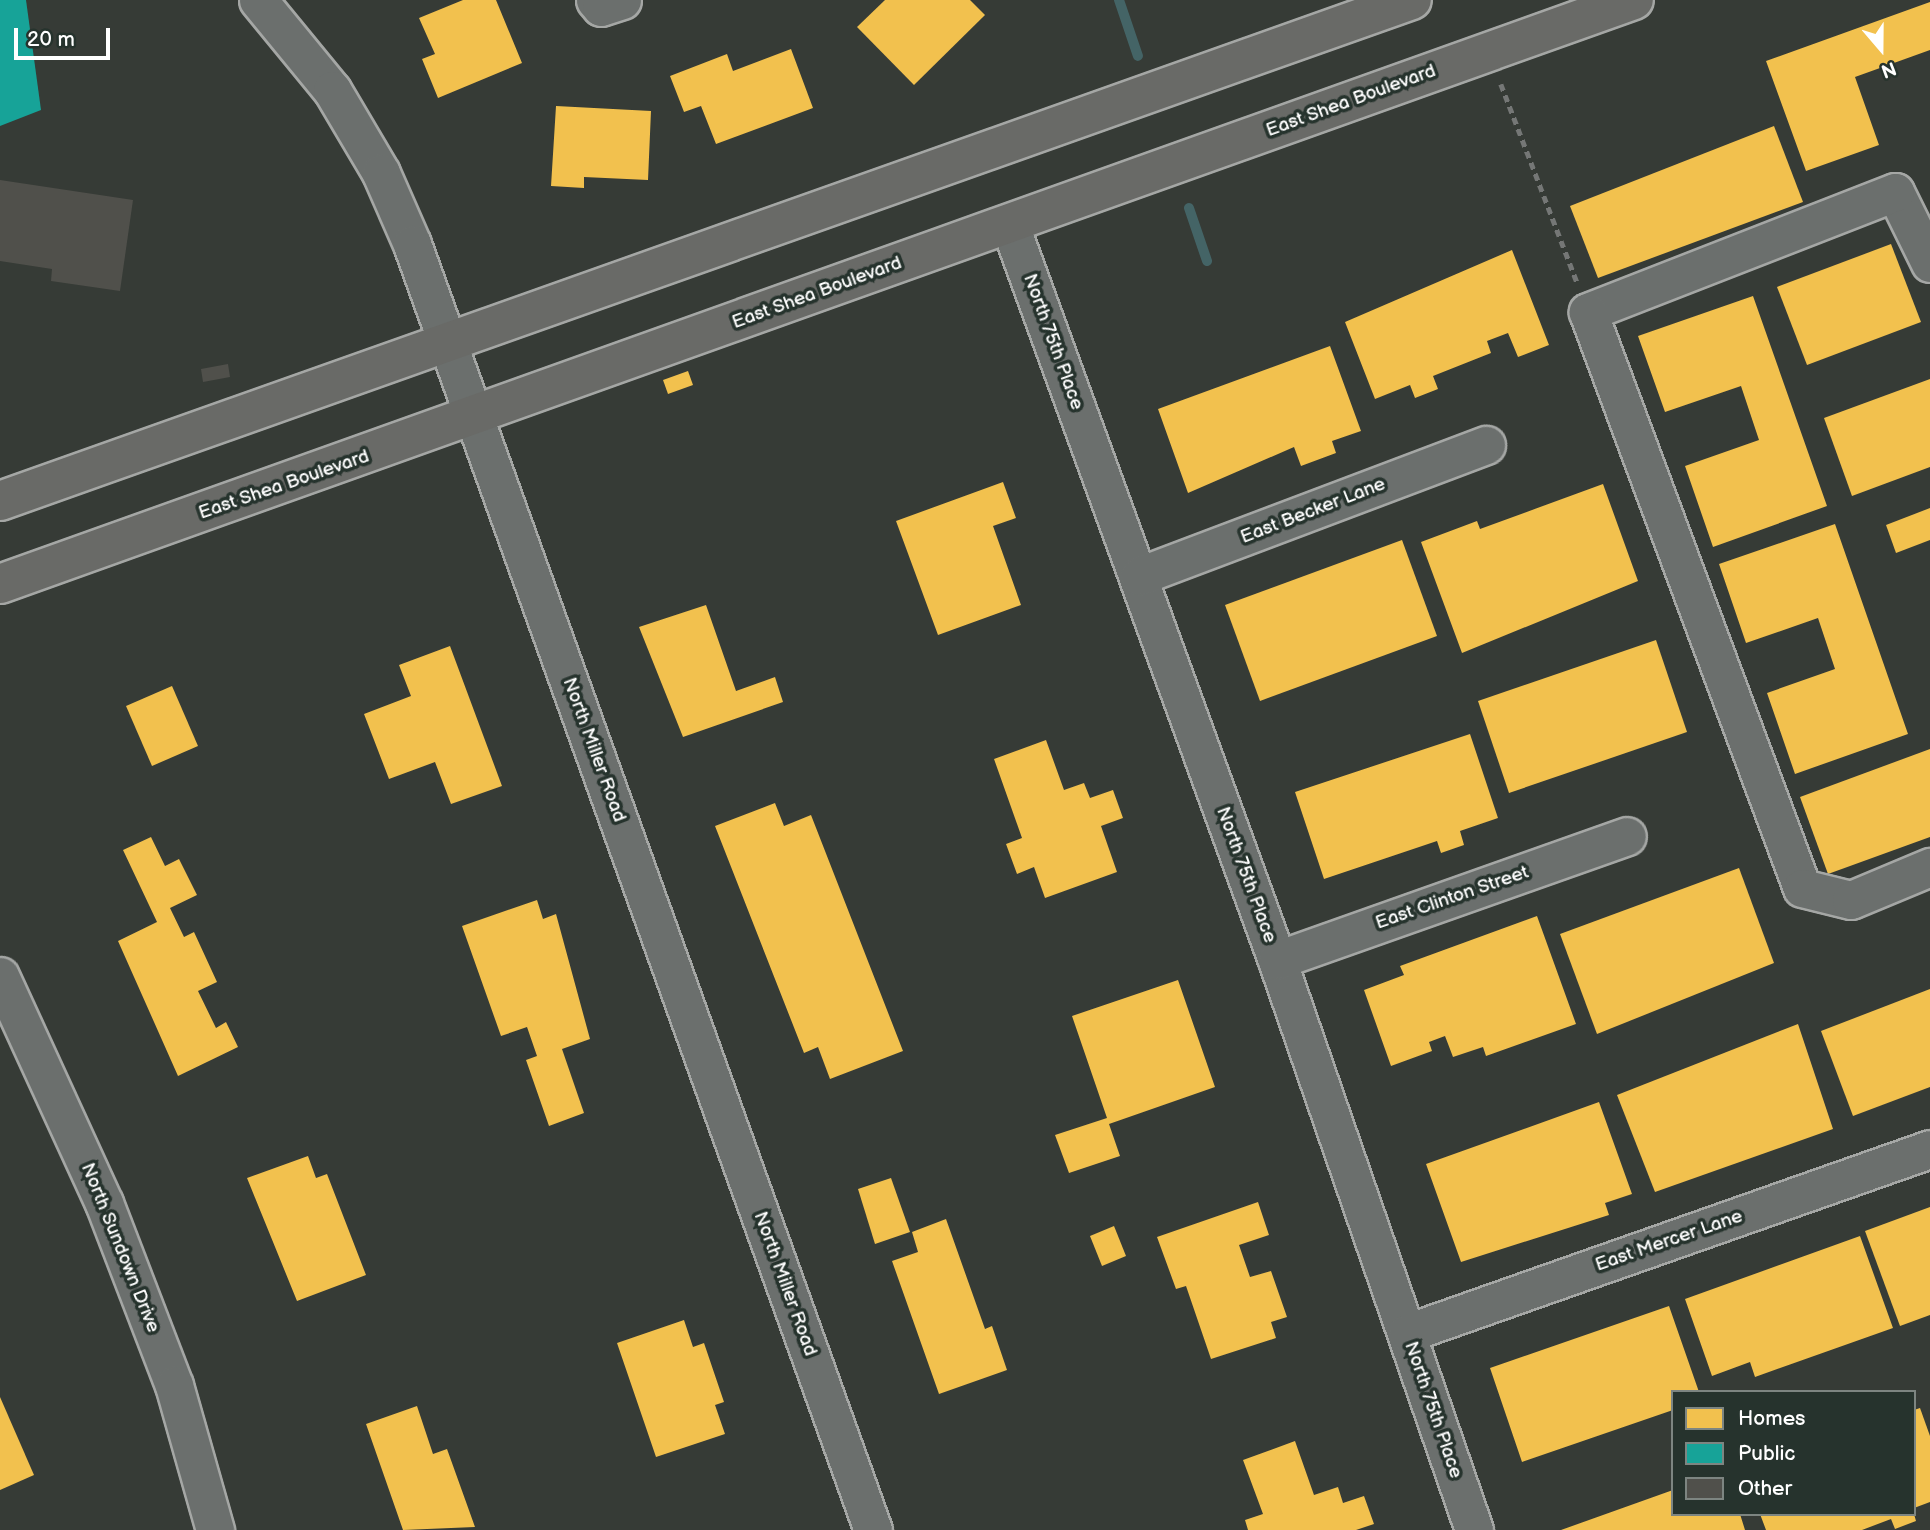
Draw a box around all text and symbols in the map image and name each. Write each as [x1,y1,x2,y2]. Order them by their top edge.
scale bar [18,14,114,58]
north arrow [1846,14,1916,84]
text: 20 m [27,27,75,52]
text: N [1878,56,1899,82]
street label: East Shea Boulevard [1263,60,1439,142]
street label: East Shea Boulevard [729,252,905,334]
street label: North 75th Place [1018,271,1088,413]
street label: East Shea Boulevard [196,445,372,525]
street label: East Becker Lane [1237,473,1389,549]
street label: North Miller Road [557,675,631,825]
street label: North 75th Place [1211,804,1281,946]
street label: East Clinton Street [1372,861,1532,935]
street label: North Sundown Drive [75,1160,165,1336]
street label: East Mercer Lane [1592,1205,1746,1277]
street label: North Miller Road [748,1209,822,1359]
street label: North 75th Place [1399,1338,1467,1482]
legend [1671,1390,1916,1516]
text: Homes [1738,1406,1806,1431]
text: Public [1738,1441,1796,1466]
text: Other [1738,1476,1792,1501]

